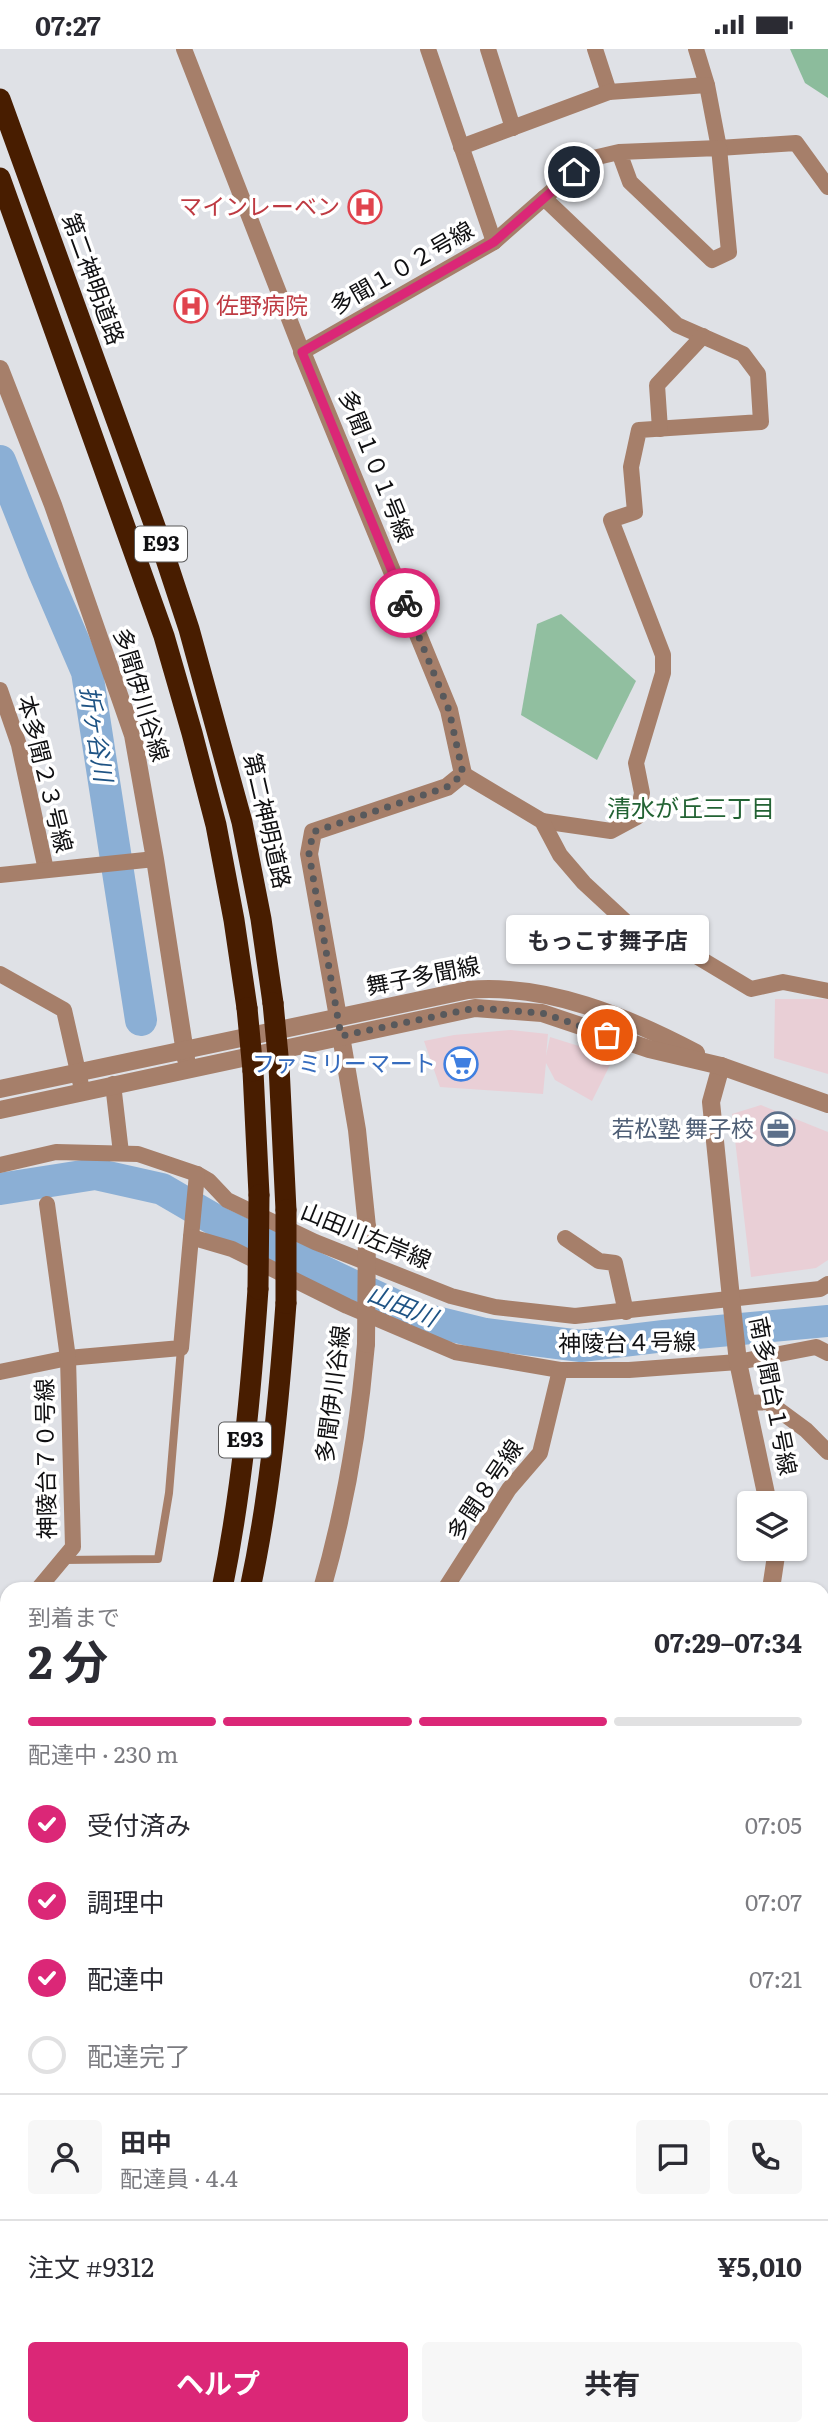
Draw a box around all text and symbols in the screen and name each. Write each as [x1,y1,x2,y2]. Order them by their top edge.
text: 07:27 [35,5,101,44]
pin [544,142,604,202]
icon: home [555,153,593,191]
place label: マインレーベン [179,188,340,222]
hospital icon: マインレーベン [346,188,384,226]
street label: 第二神明道路 [55,208,134,349]
street label: 多聞１０２号線 [323,211,479,321]
hospital icon: 佐野病院 [172,287,210,325]
place label: 佐野病院 [216,287,308,321]
street label: 多聞１０１号線 [332,384,424,546]
road number: E93 [135,526,187,561]
courier [370,568,440,638]
icon: bike [386,584,424,622]
street label: 多聞伊川谷線 [106,623,179,765]
water label: 折ヶ谷川 [74,683,124,787]
street label: 本多聞２３号線 [11,691,83,856]
street label: 第二神明道路 [237,749,301,892]
district label: 清水が丘三丁目 [607,789,775,824]
callout: もっこす舞子店 [505,916,708,965]
text: もっこす舞子店 [527,922,688,956]
street label: 舞子多聞線 [363,946,482,1002]
pin [577,1005,637,1065]
icon: bag [588,1016,626,1054]
place label: ファミリーマート [252,1045,436,1079]
supermarket icon: ファミリーマート [442,1045,480,1083]
place label: 若松塾 舞子校 [611,1110,754,1144]
office icon: 若松塾 舞子校 [759,1110,797,1148]
street label: 山田川左岸線 [296,1193,437,1276]
water label: 山田川 [363,1274,446,1335]
street label: 南多聞台１号線 [743,1313,807,1478]
street label: 多聞伊川谷線 [306,1323,356,1464]
street label: 神陵台４号線 [558,1323,696,1359]
street label: 神陵台７０号線 [26,1378,62,1540]
road number: E93 [219,1423,271,1457]
street label: 多聞８号線 [437,1432,530,1546]
map controls [737,1491,807,1561]
button: layers [737,1491,807,1561]
text: 到着まで [28,1599,120,1633]
text: 07:29–07:34 [654,1622,802,1661]
text: 2 分 [28,1625,108,1693]
text: 配達中 · 230 m [28,1736,178,1770]
text: 受付済み [87,1804,191,1843]
icon: check [28,1805,66,1843]
text: 07:05 [745,1807,802,1841]
text: 調理中 [87,1881,165,1920]
icon: check [28,1882,66,1920]
text: 07:07 [745,1884,802,1918]
text: 配達中 [87,1958,165,1997]
icon: check [28,1959,66,1997]
text: 07:21 [749,1961,802,1995]
text: 配達完了 [87,2035,191,2074]
button: person [28,2120,102,2194]
button: chat [636,2120,710,2194]
button: phone [728,2120,802,2194]
text: 田中 [120,2121,172,2160]
text: 配達員 · 4.4 [120,2160,238,2194]
text: 注文 #9312 [28,2246,154,2285]
text: ¥5,010 [717,2246,802,2285]
button: ヘルプ [28,2342,408,2422]
button: 共有 [422,2342,802,2422]

